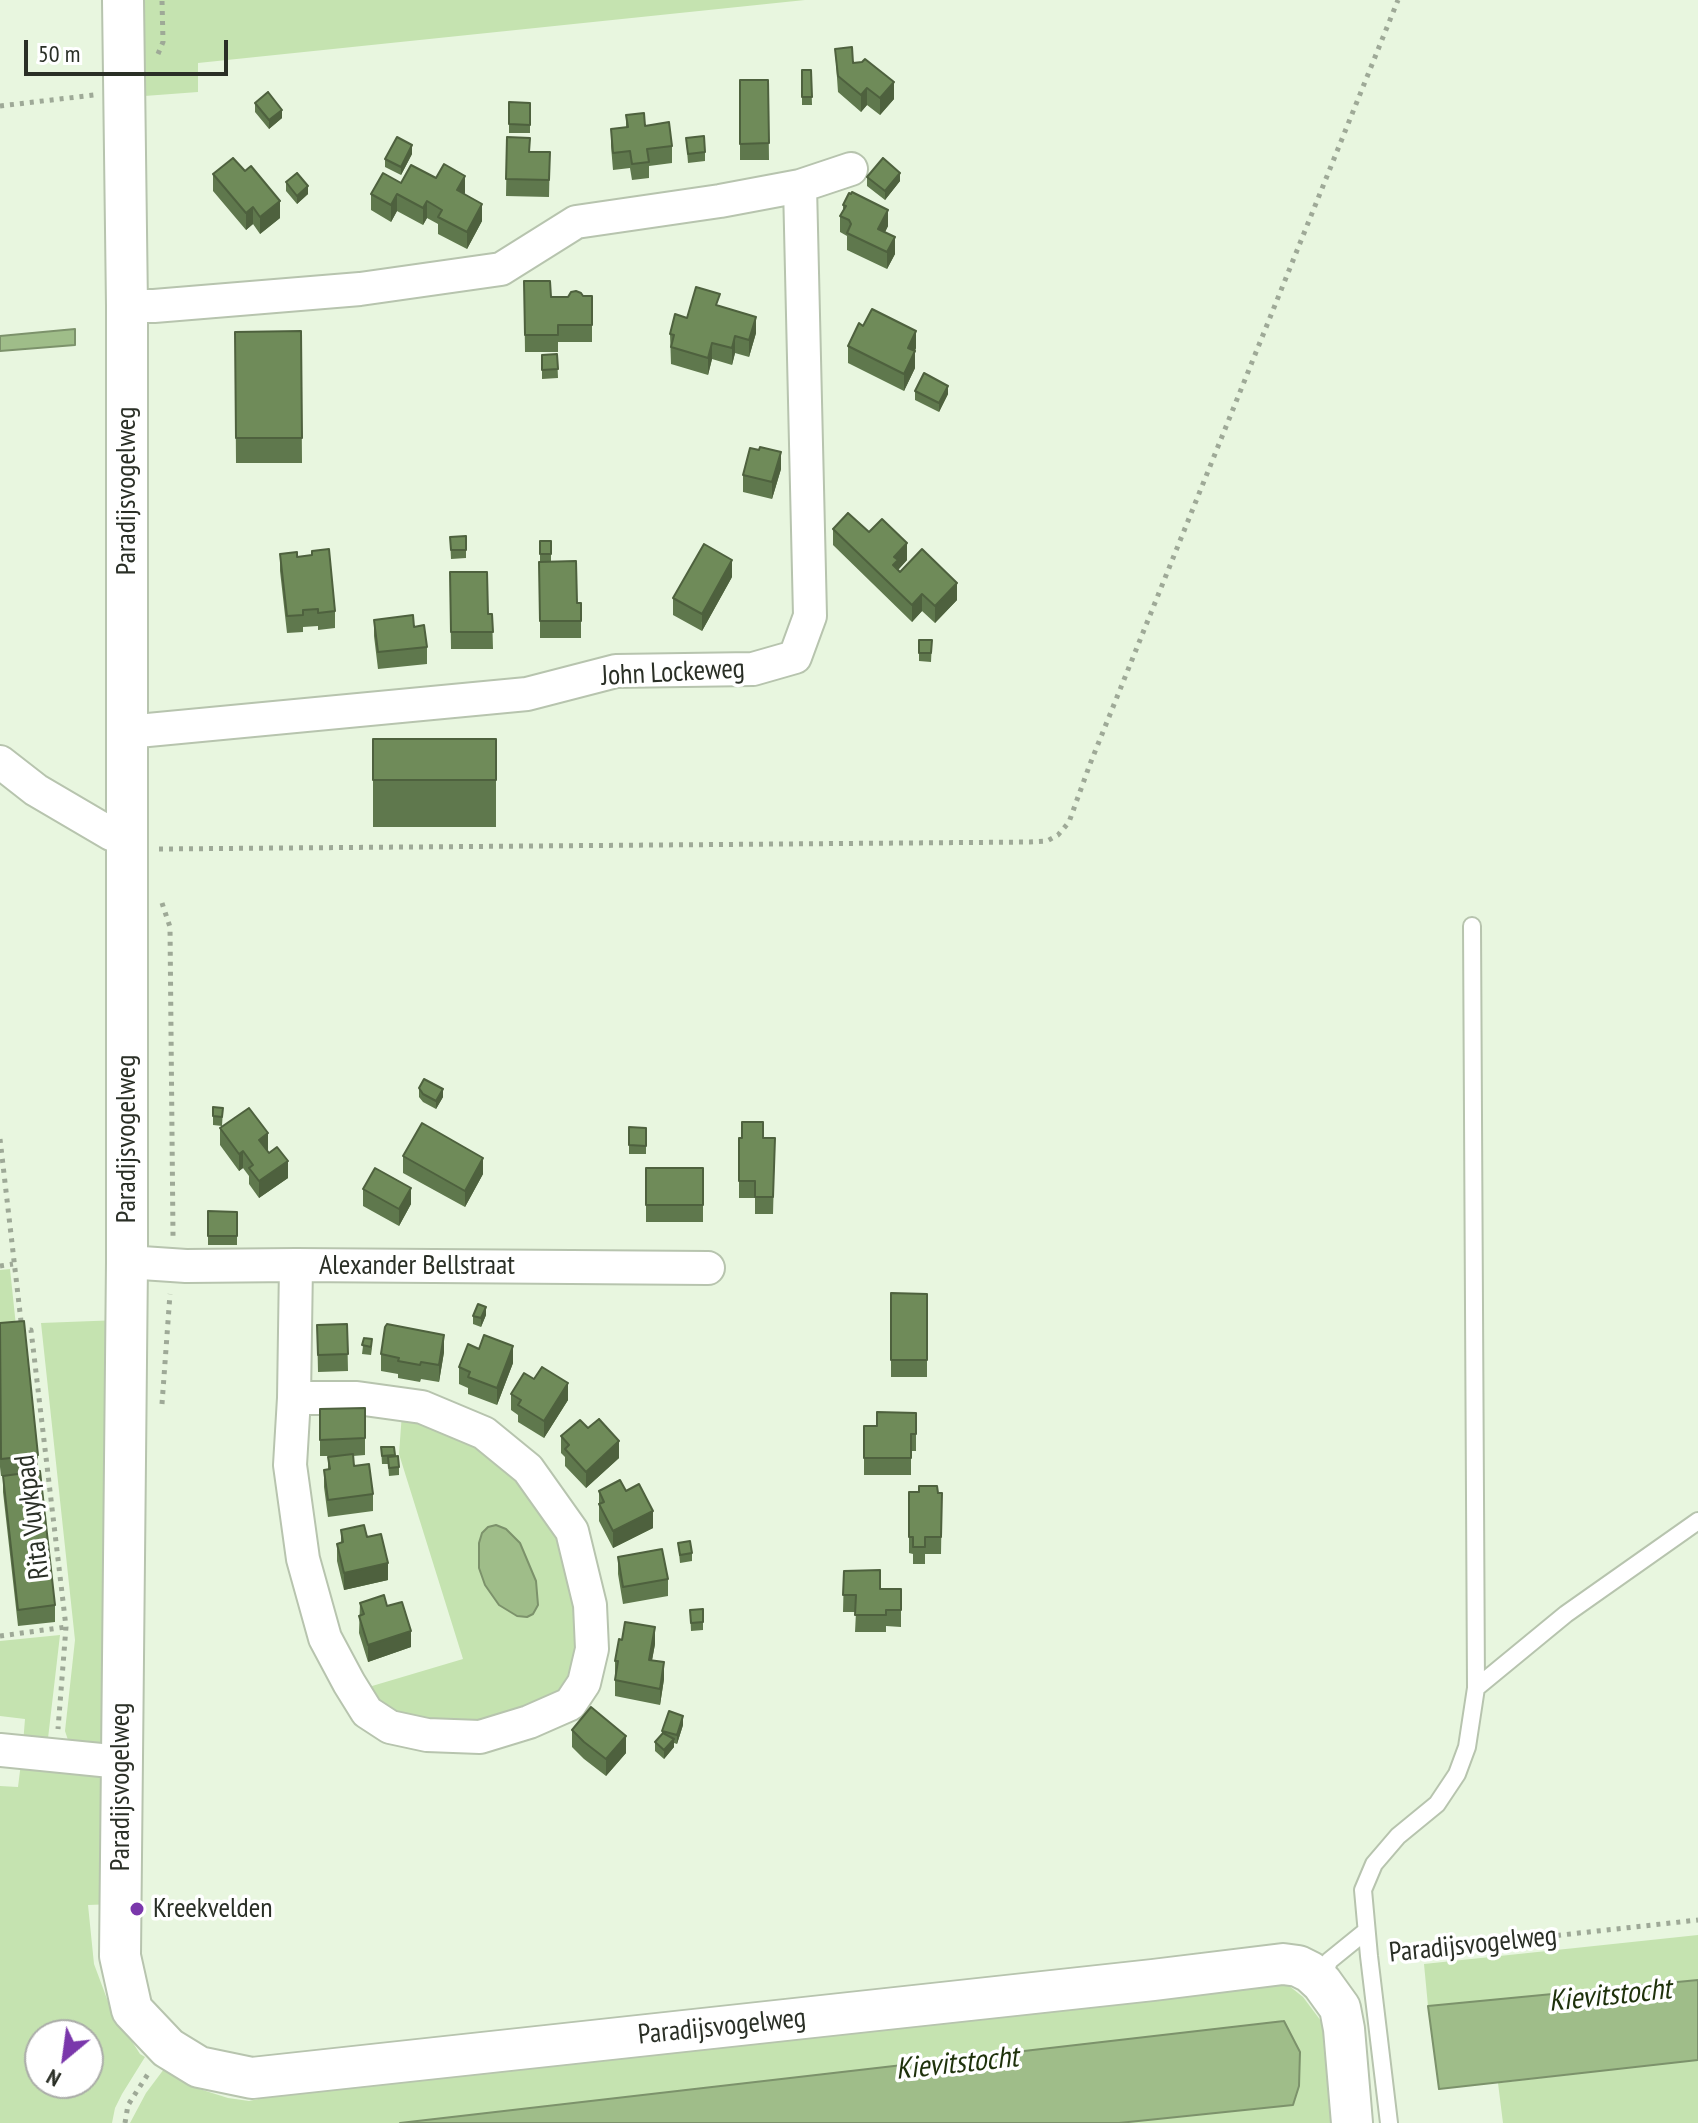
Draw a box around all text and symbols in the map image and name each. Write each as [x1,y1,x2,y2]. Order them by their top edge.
scale bar [28,24,232,74]
text: 50 m [38,38,80,69]
street label: Paradijsvogelweg [110,407,144,575]
street label: John Lockeweg [600,652,746,694]
street label: Paradijsvogelweg [110,1055,144,1223]
street label: Alexander Bellstraat [319,1249,515,1283]
street label: Rita Vuykpad [9,1453,57,1581]
street label: Paradijsvogelweg [104,1703,138,1871]
place label: Kreekvelden [153,1892,273,1926]
marker: Kreekvelden [128,1900,146,1918]
street label: Paradijsvogelweg [1387,1919,1559,1971]
water label: Kievitstocht [1547,1972,1673,2020]
street label: Paradijsvogelweg [636,2001,808,2053]
north arrow [24,2019,104,2099]
water label: Kievitstocht [894,2040,1020,2088]
text: N [41,2063,65,2093]

